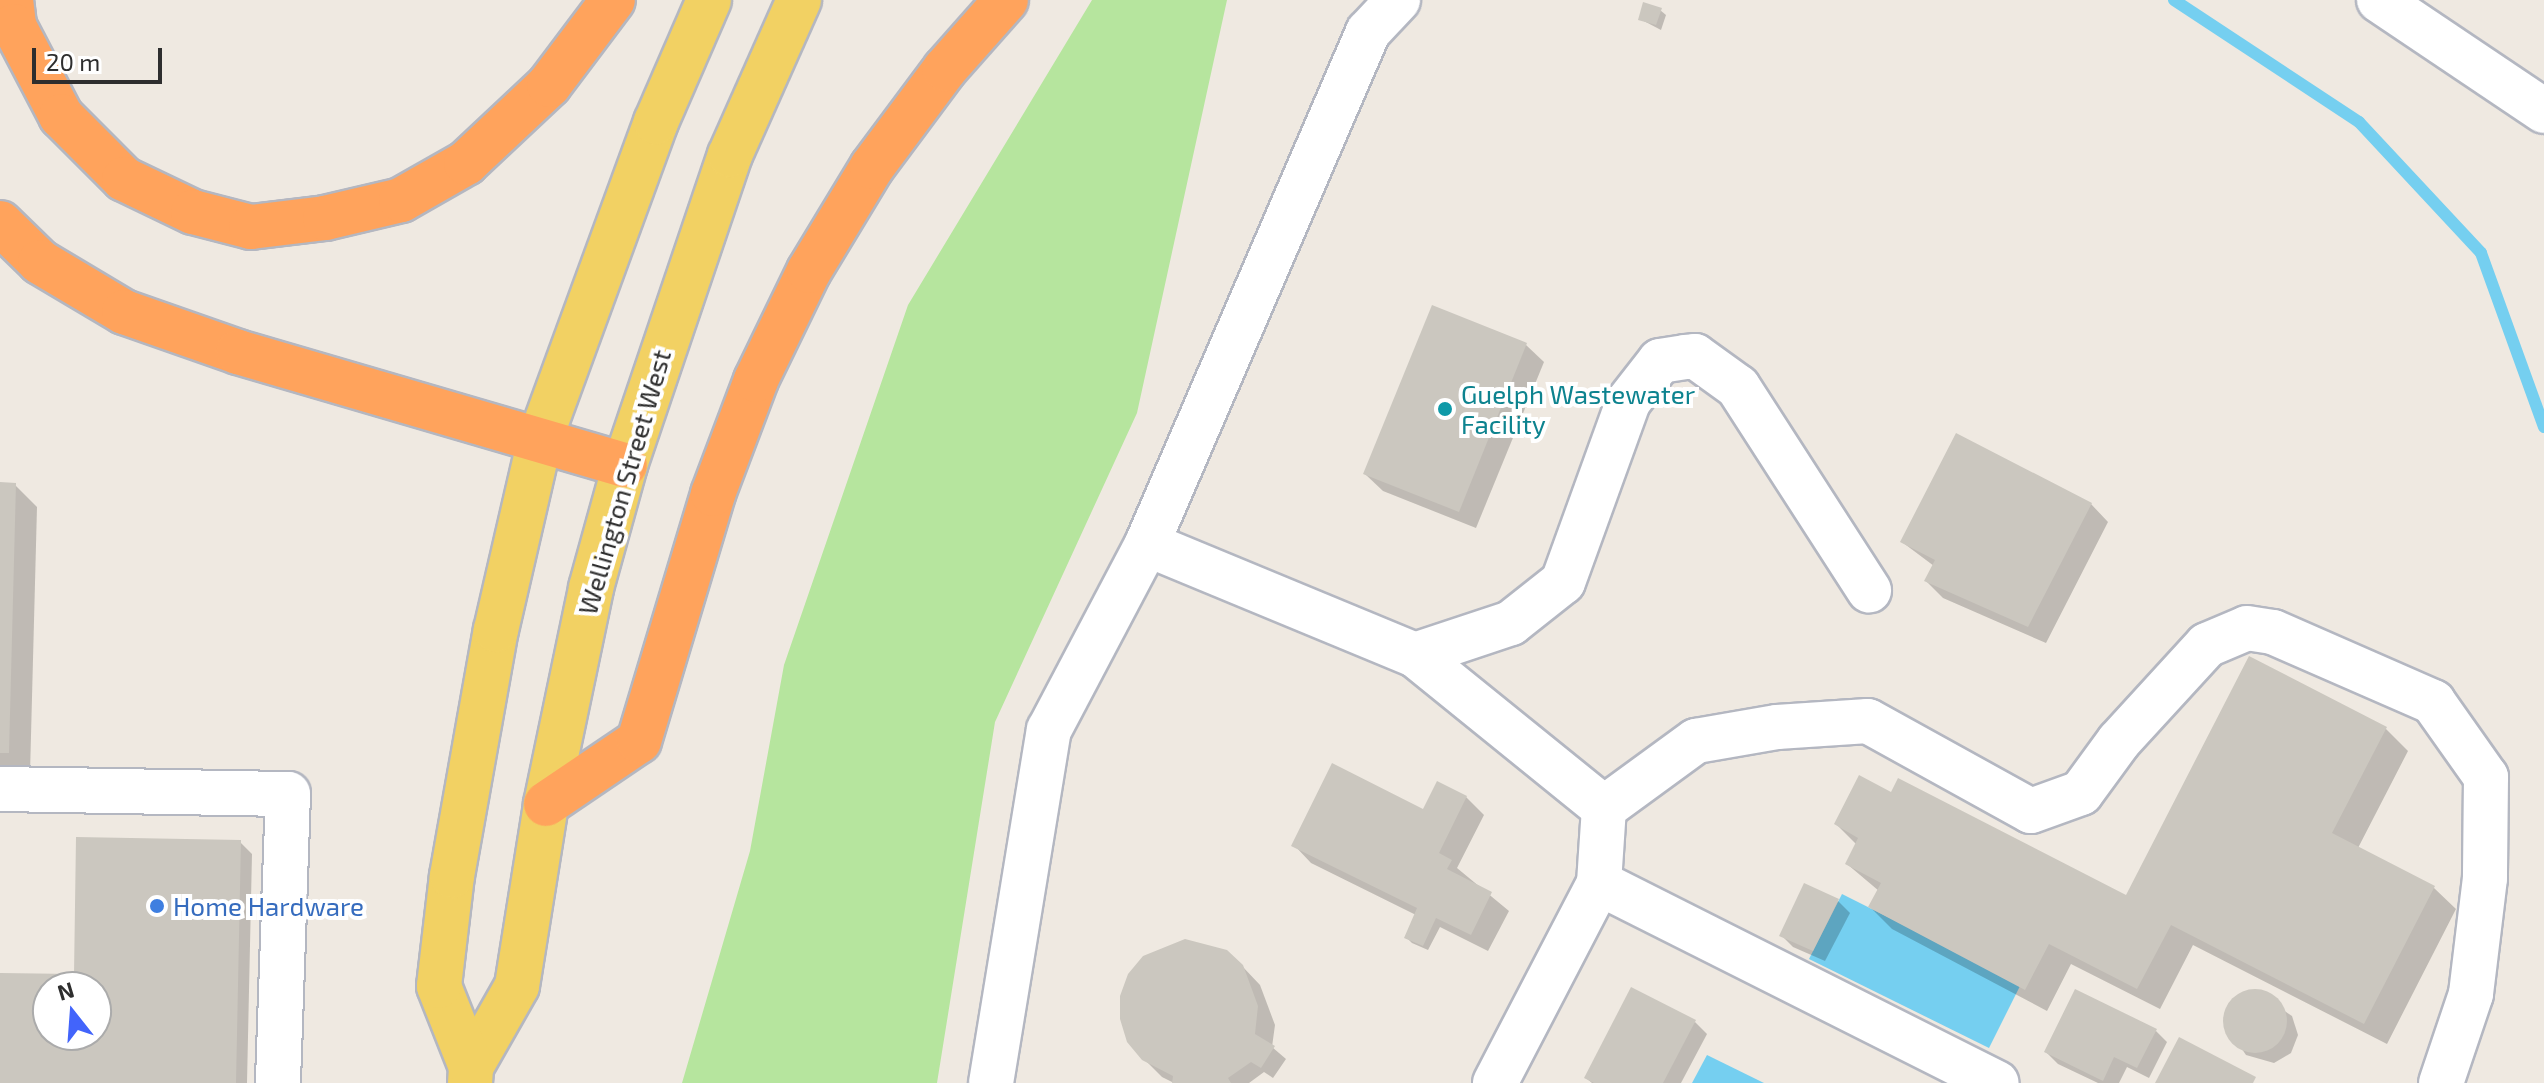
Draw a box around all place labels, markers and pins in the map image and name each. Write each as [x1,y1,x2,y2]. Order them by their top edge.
place label: Guelph Wastewater Facility [1461,378,1695,440]
marker: Guelph Wastewater Facility [1436,400,1454,418]
place label: Home Hardware [173,890,364,922]
marker: Home Hardware [148,897,166,915]

